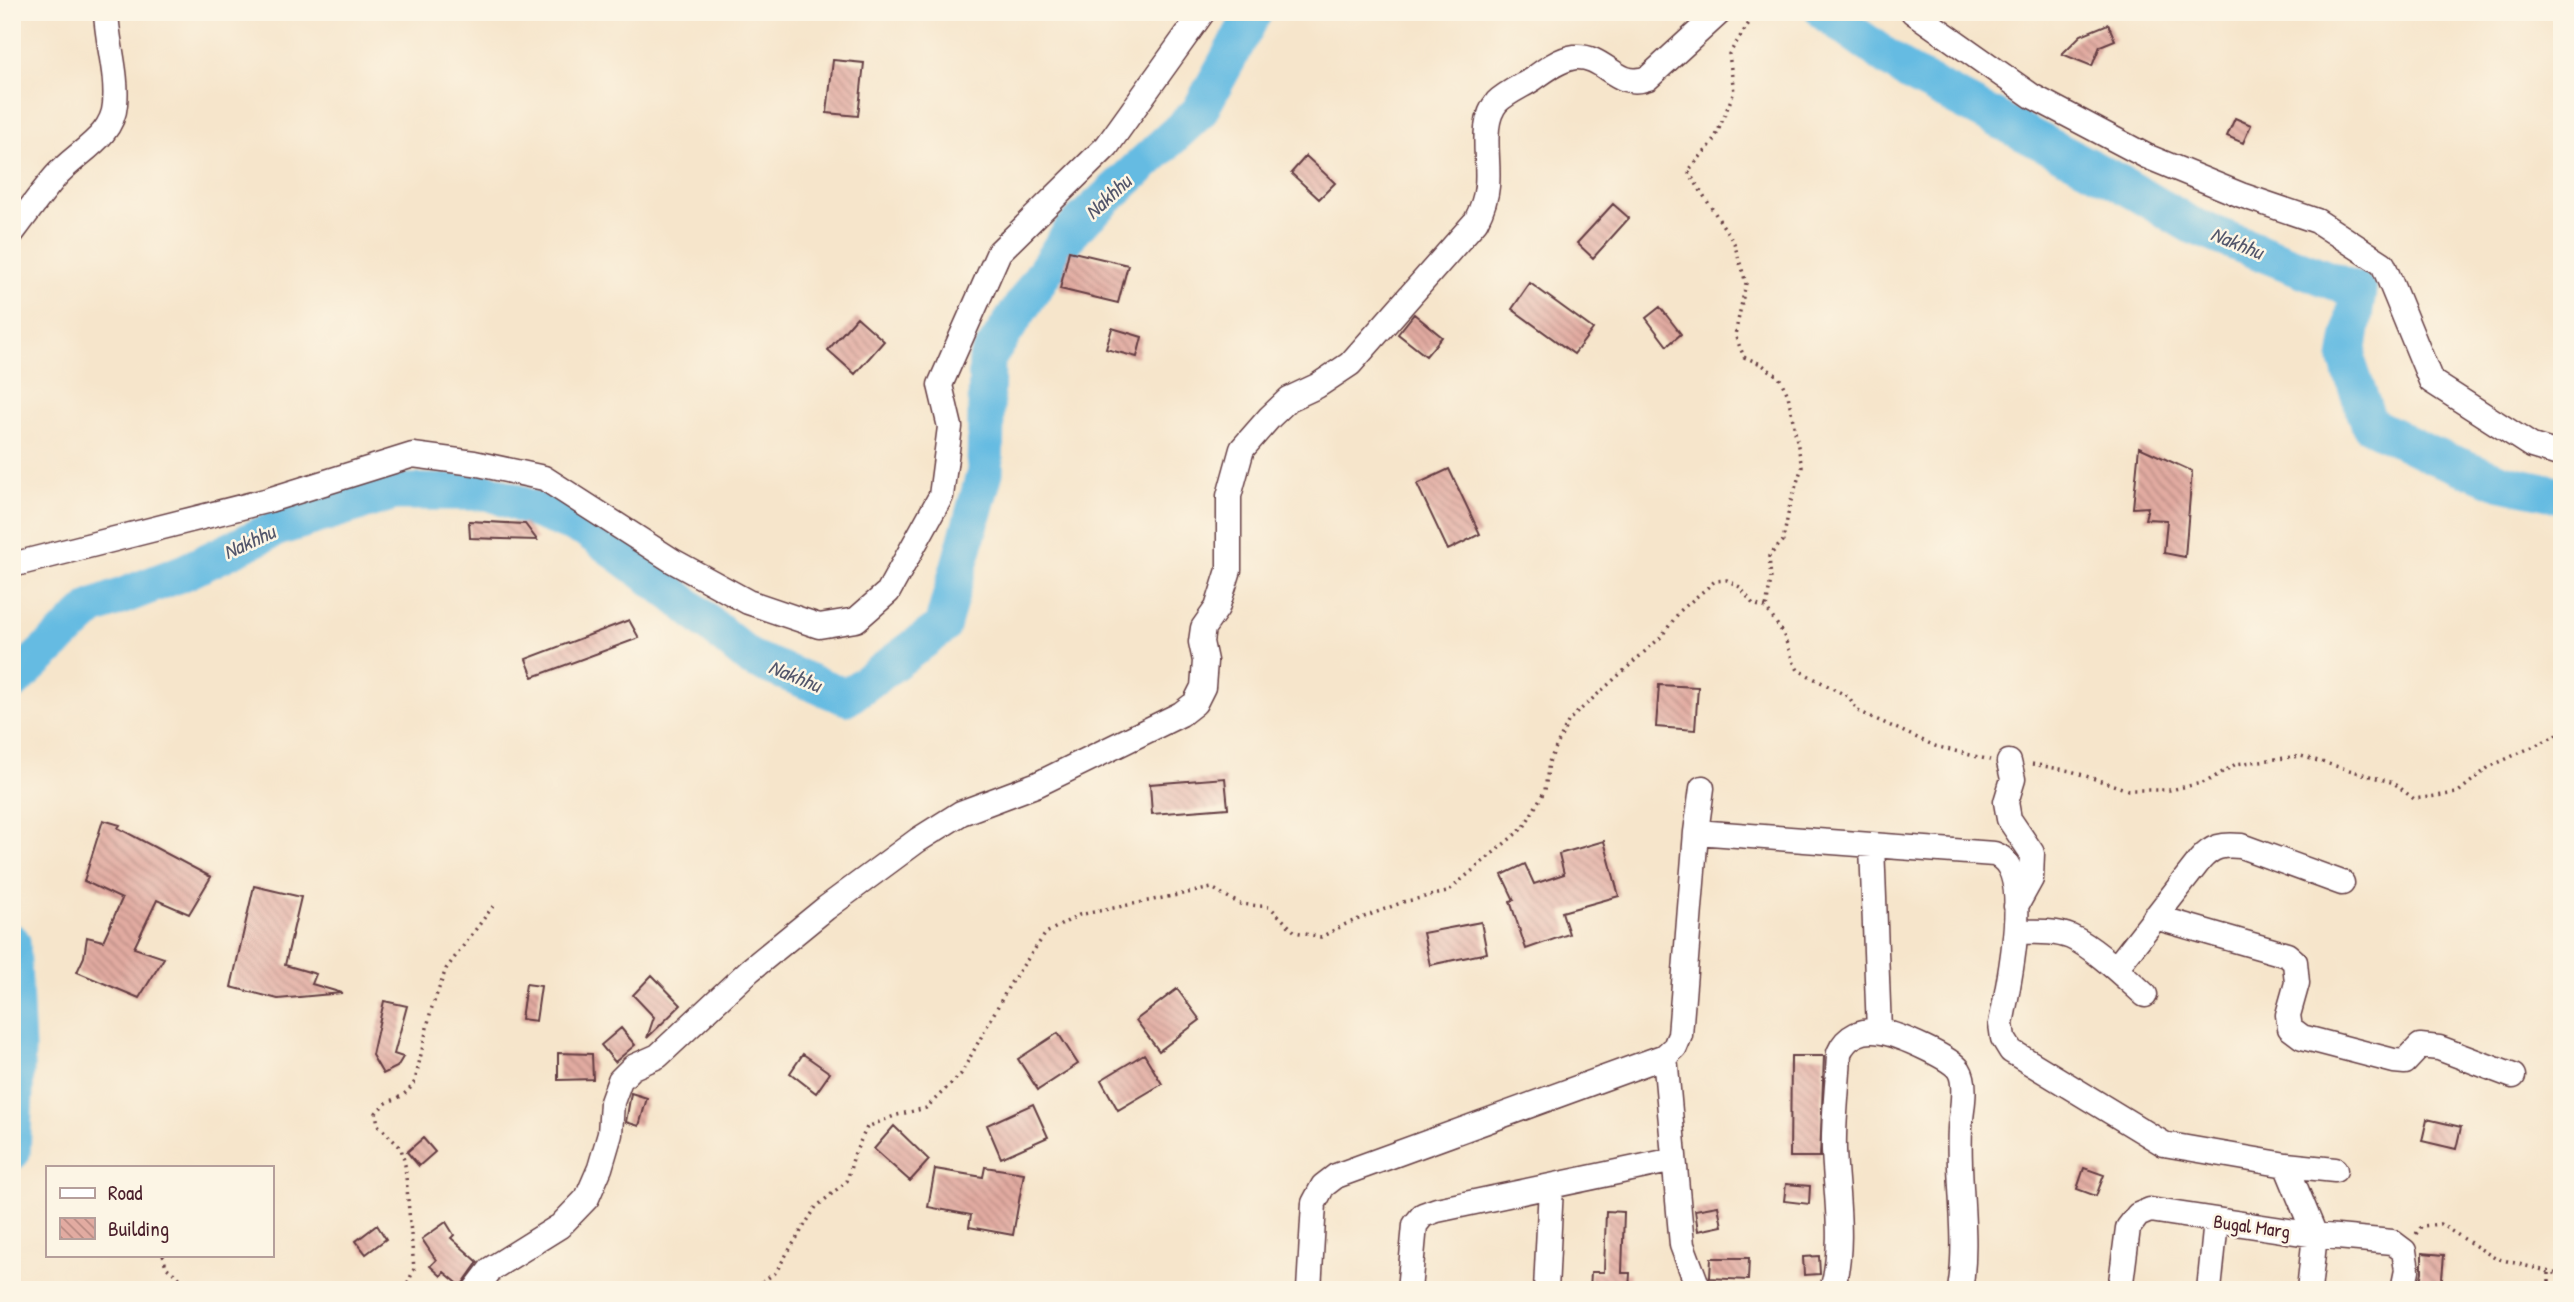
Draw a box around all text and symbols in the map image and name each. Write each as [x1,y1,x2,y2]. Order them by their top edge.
water label: Nakhhu [1078,166,1139,226]
water label: Nakhhu [2207,219,2269,267]
water label: Nakhhu [218,516,281,566]
water label: Nakhhu [765,652,827,700]
legend [46,1166,273,1256]
text: Road [108,1178,142,1207]
street label: Bugal Marg [2212,1208,2292,1244]
text: Building [108,1214,169,1243]

